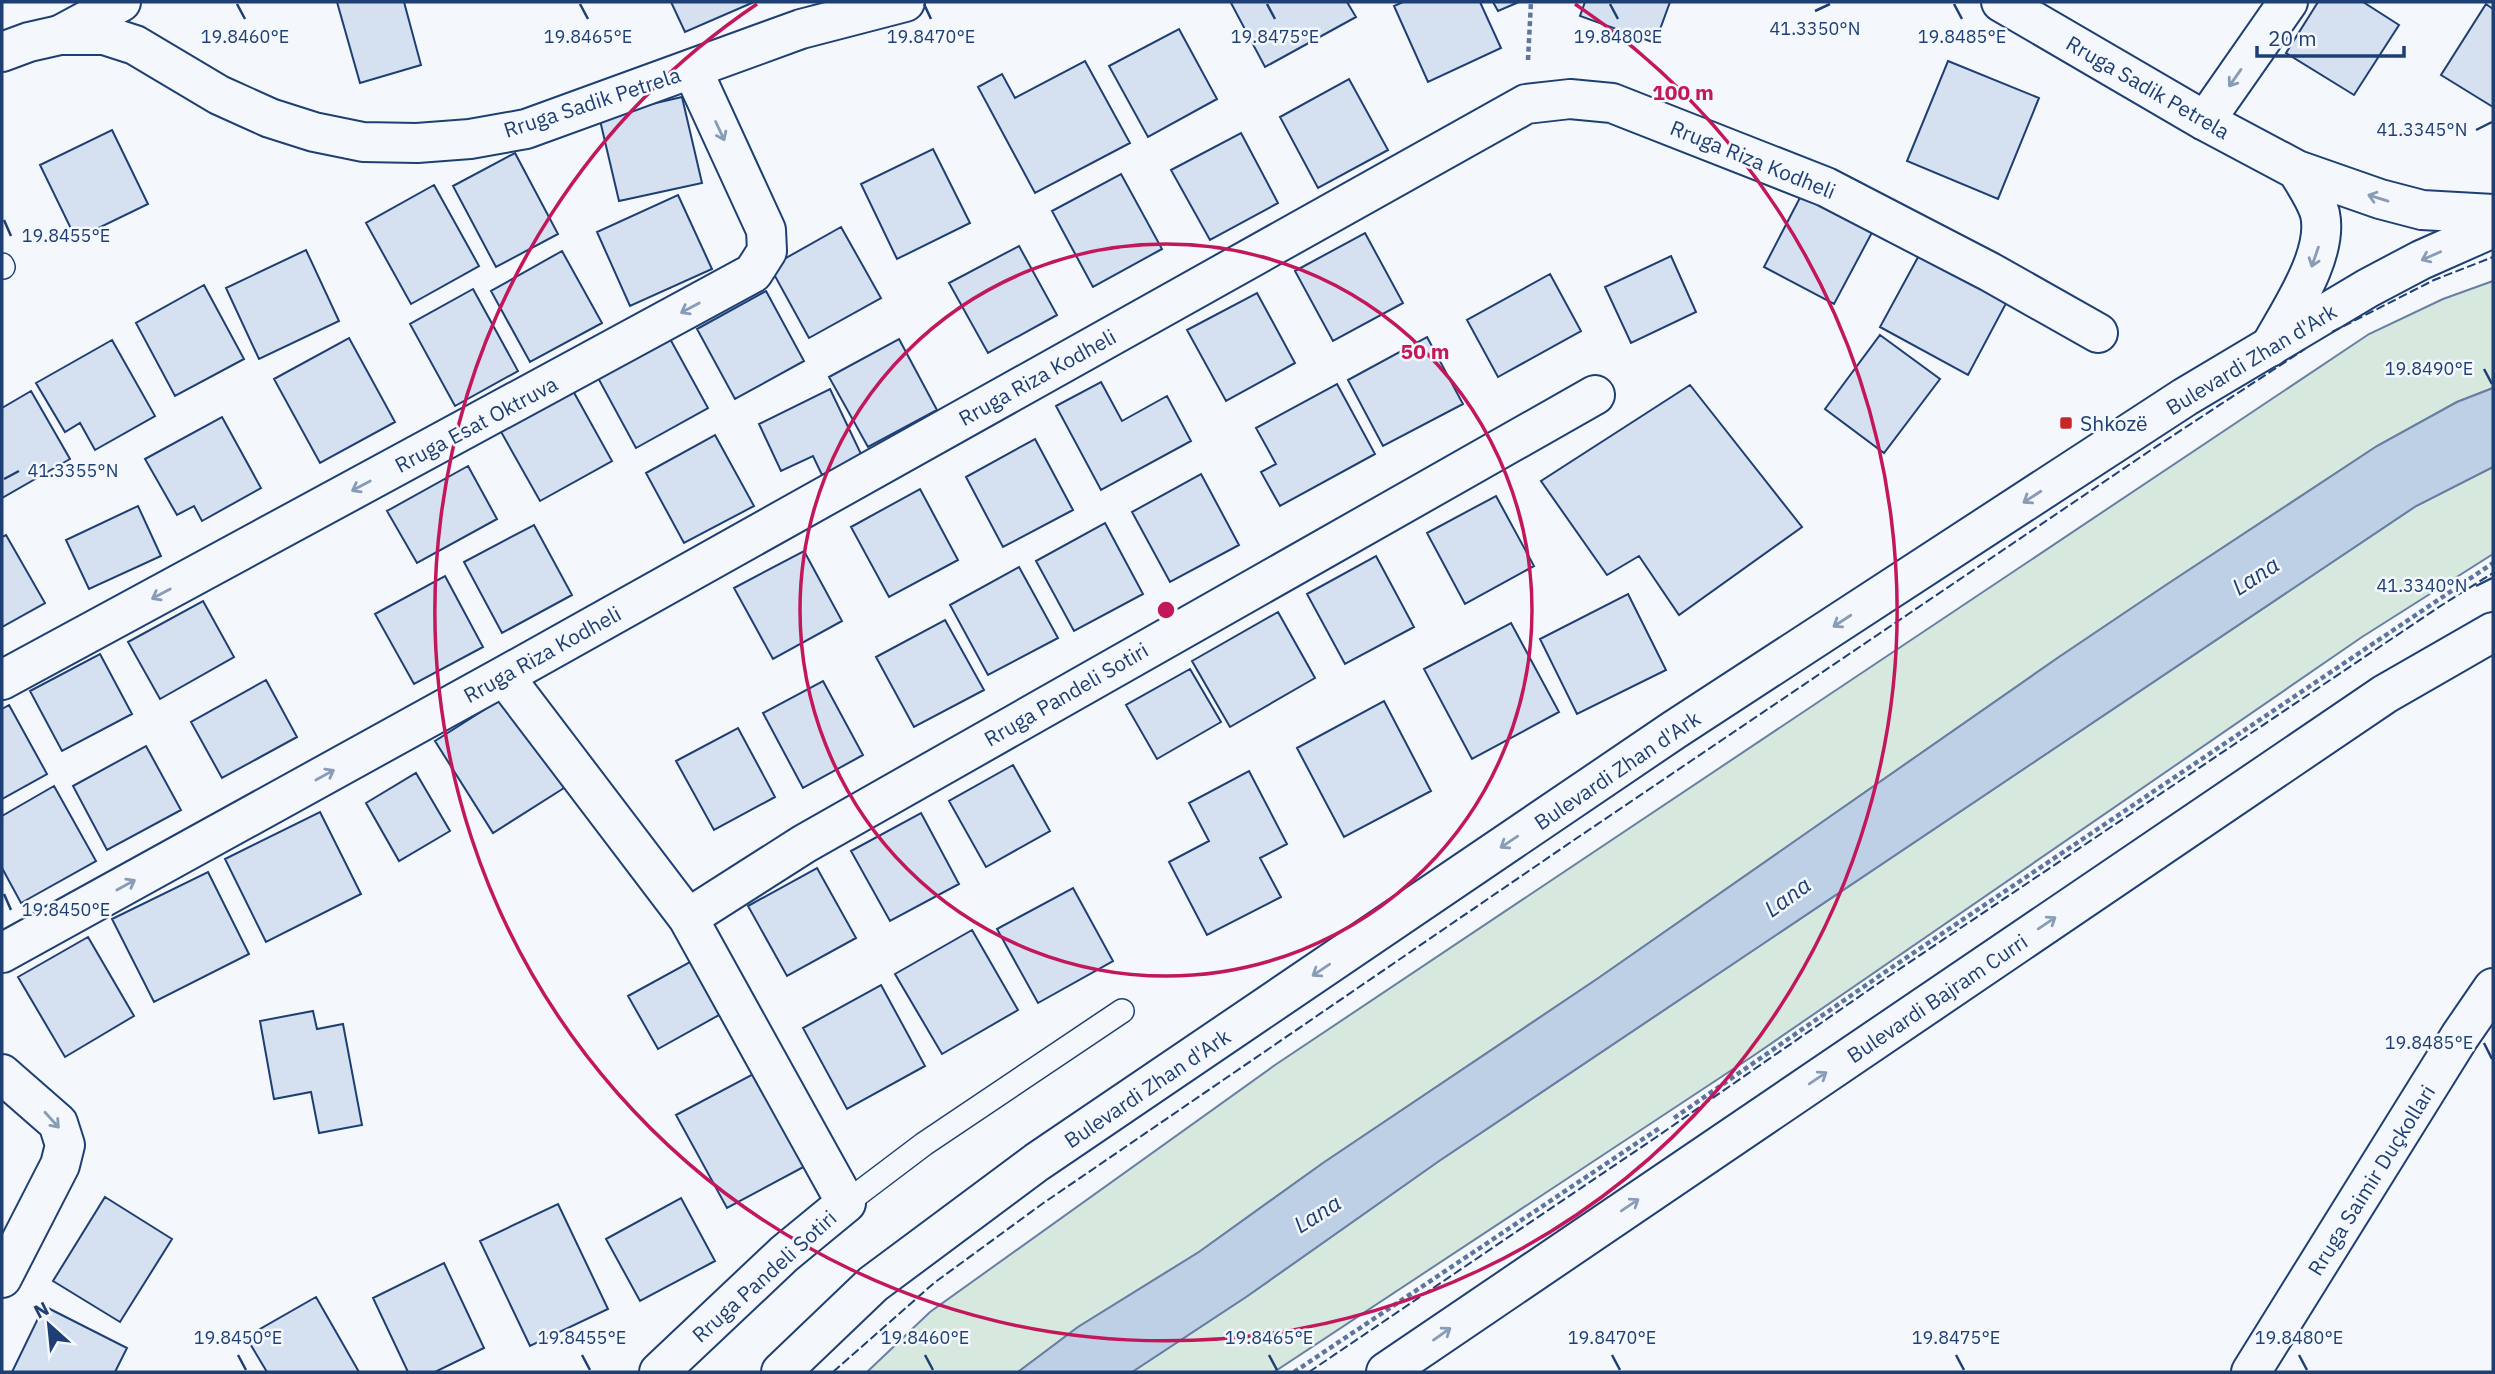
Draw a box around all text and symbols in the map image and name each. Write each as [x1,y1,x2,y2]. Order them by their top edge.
scale bar [2257,14,2404,58]
text: 41.3350°N [1770,17,1860,40]
text: 20 m [2268,24,2317,52]
text: 19.8460°E [201,25,289,48]
text: 19.8465°E [544,25,632,48]
text: 19.8470°E [887,25,975,48]
text: 19.8475°E [1231,25,1319,48]
text: 19.8480°E [1574,25,1662,48]
text: 19.8485°E [1918,25,2006,48]
street label: Rruga Sadik Petrela [2061,29,2235,145]
street label: Rruga Sadik Petrela [500,60,684,144]
one-way arrow [2228,68,2242,87]
text: 100 m [1652,78,1714,106]
street label: Rruga Riza Kodheli [1666,113,1840,205]
text: 41.3345°N [2377,118,2467,141]
one-way arrow [715,121,728,142]
one-way arrow [2367,191,2389,203]
text: 19.8455°E [22,224,110,247]
one-way arrow [2308,245,2320,267]
one-way arrow [2421,250,2442,263]
street label: Bulevardi Zhan d'Ark [2160,297,2342,421]
one-way arrow [680,301,701,315]
street label: Rruga Riza Kodheli [953,322,1121,432]
text: 50 m [1401,337,1449,365]
text: 19.8490°E [2385,357,2473,380]
street label: Rruga Esat Oktruva [390,369,562,479]
place label: Shkozë [2080,409,2148,437]
marker: Shkozë [2058,415,2074,431]
text: 41.3355°N [28,459,118,482]
one-way arrow [351,480,372,493]
one-way arrow [2023,489,2042,504]
water label: Lana [2226,549,2284,601]
text: 41.3340°N [2377,574,2467,597]
one-way arrow [151,588,172,601]
centre of rings [1154,598,1178,622]
street label: Rruga Riza Kodheli [458,599,626,709]
one-way arrow [1832,614,1852,628]
street label: Rruga Pandeli Sotiri [979,636,1153,752]
street label: Bulevardi Zhan d'Ark [1528,704,1706,836]
one-way arrow [314,768,335,781]
one-way arrow [1500,835,1520,849]
water label: Lana [1758,869,1816,923]
one-way arrow [115,878,136,891]
text: 19.8450°E [22,898,110,921]
one-way arrow [2037,915,2057,929]
street label: Bulevardi Bajram Curri [1841,927,2033,1069]
one-way arrow [1312,962,1331,977]
street label: Bulevardi Zhan d'Ark [1058,1022,1236,1154]
text: 19.8485°E [2385,1031,2473,1054]
one-way arrow [1808,1070,1828,1084]
street label: Rruga Saimir Duçkollari [2301,1079,2441,1281]
one-way arrow [44,1111,60,1129]
water label: Lana [1288,1187,1346,1239]
one-way arrow [1620,1198,1639,1212]
street label: Rruga Pandeli Sotiri [686,1204,842,1348]
north arrow [14,1290,84,1360]
text: N [30,1296,53,1324]
text: 19.8450°E [194,1326,282,1349]
text: 19.8455°E [538,1326,626,1349]
text: 19.8460°E [881,1326,969,1349]
text: 19.8465°E [1225,1326,1313,1349]
one-way arrow [1432,1326,1451,1341]
text: 19.8470°E [1568,1326,1656,1349]
text: 19.8475°E [1912,1326,2000,1349]
text: 19.8480°E [2255,1326,2343,1349]

